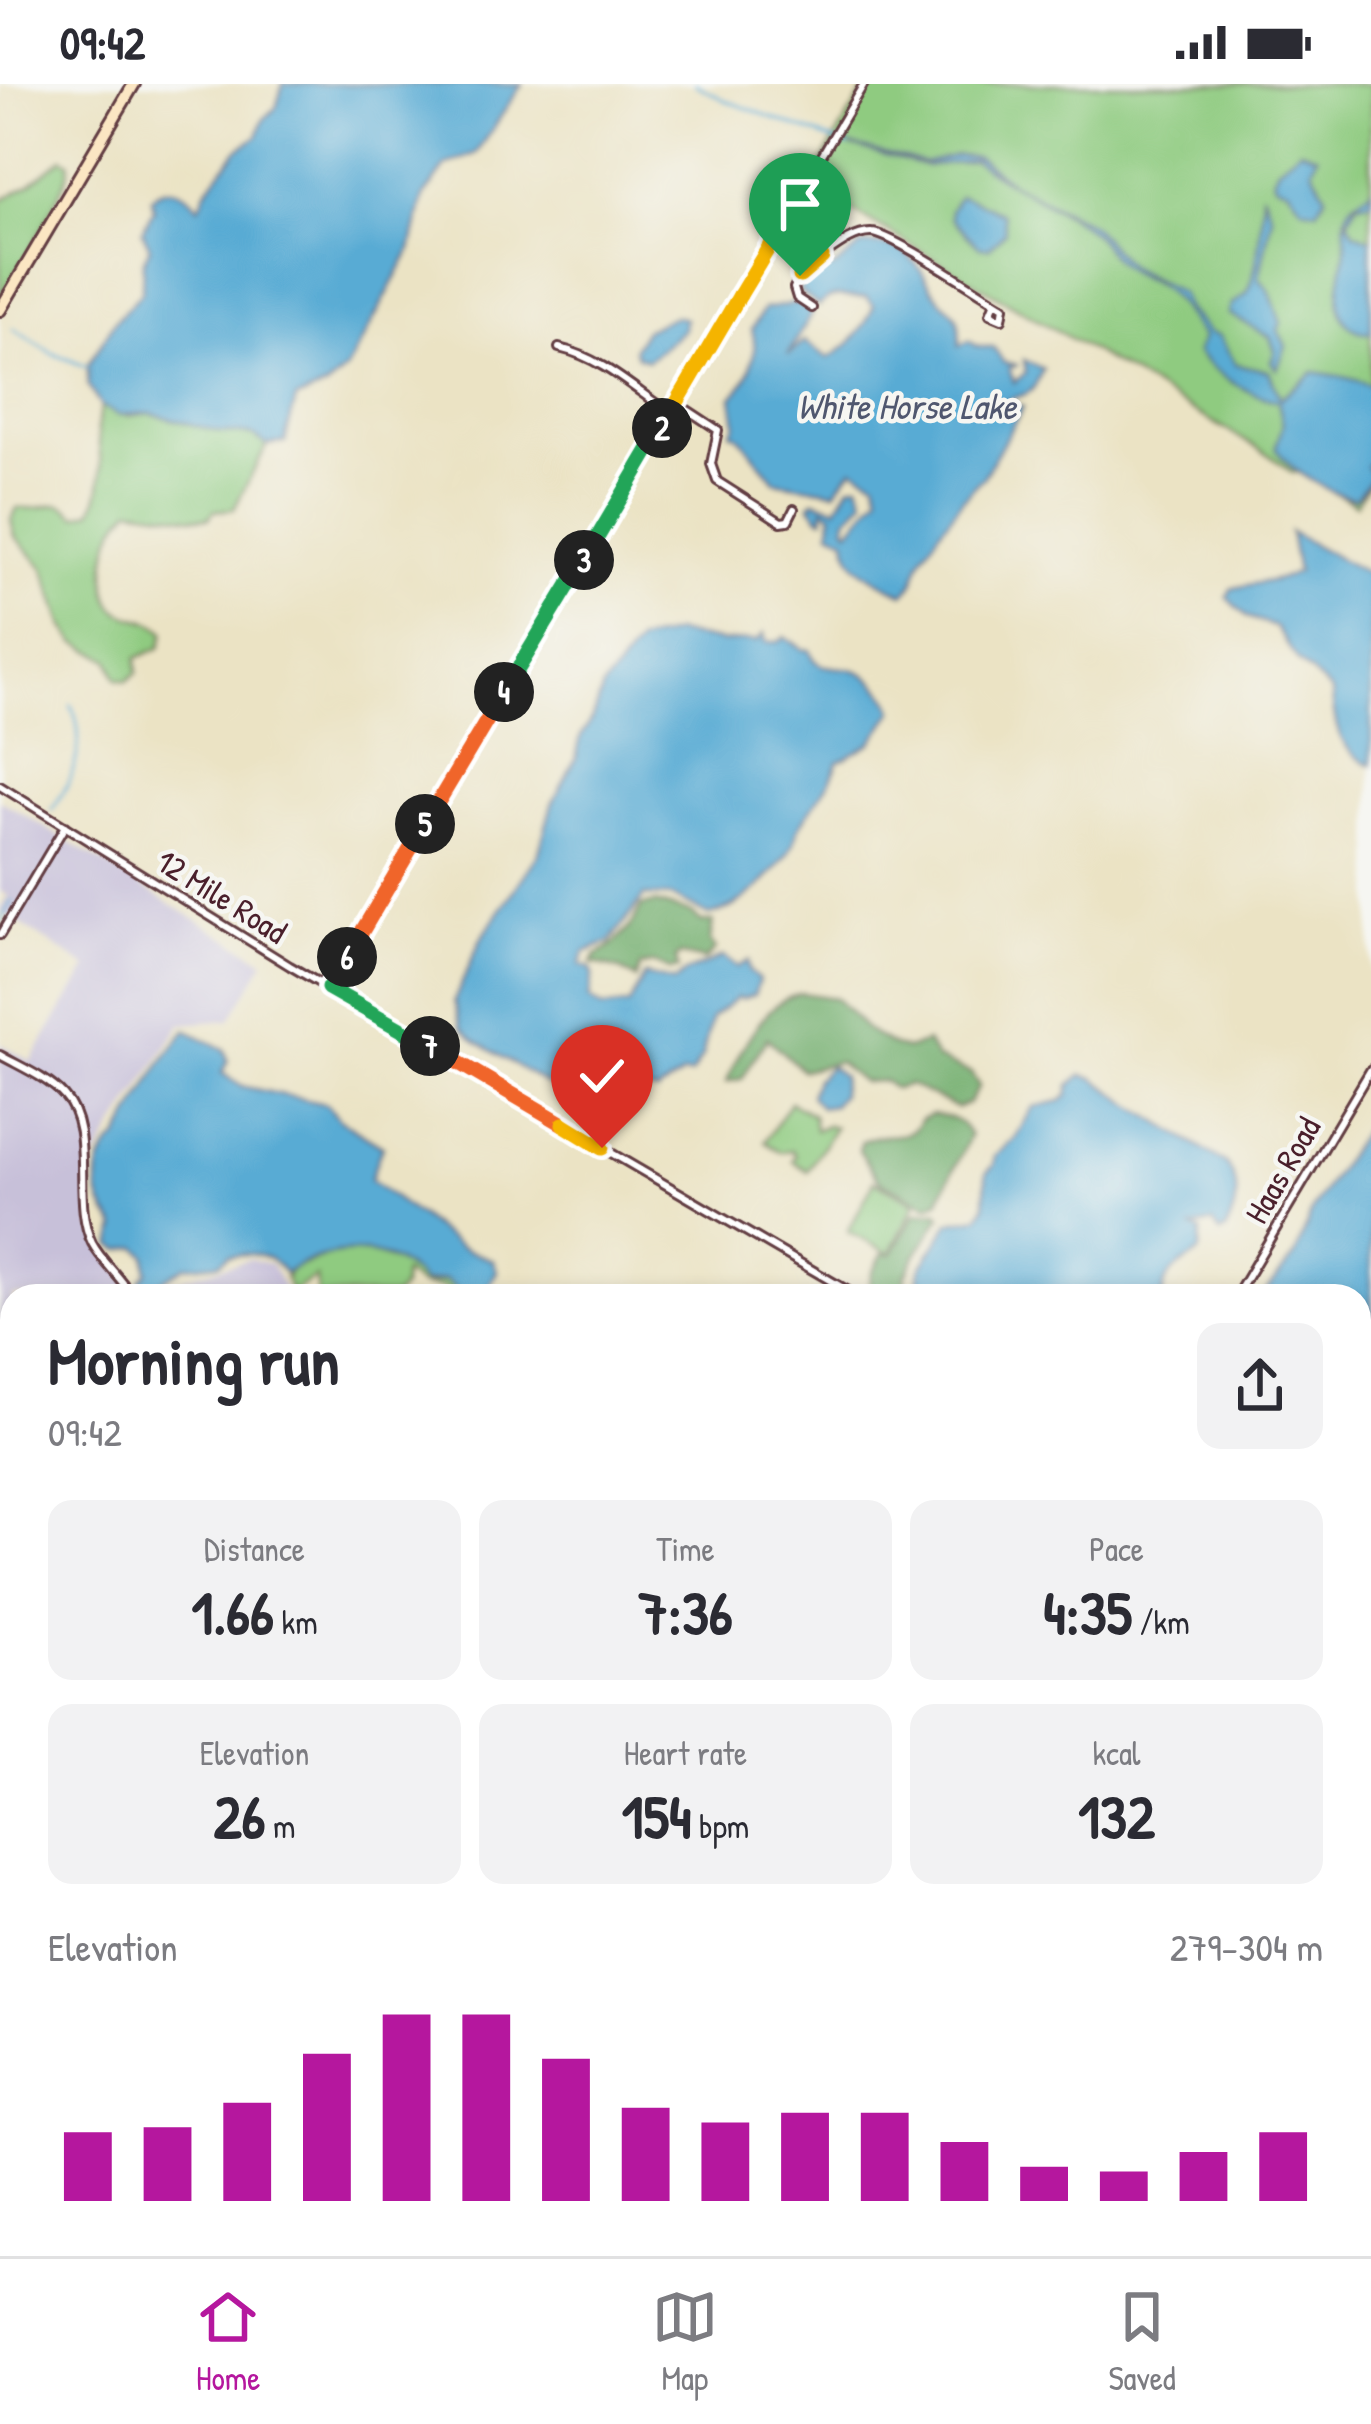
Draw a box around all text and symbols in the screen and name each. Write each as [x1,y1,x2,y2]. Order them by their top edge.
text: 09:42 [60,12,145,73]
pin [749,153,851,276]
icon: arrive [767,171,833,237]
water label: White Horse Lake [798,381,1018,430]
pin: 2 [632,398,692,458]
text: 2 [654,406,670,450]
pin: 3 [554,530,614,590]
text: 3 [577,538,591,582]
pin: 4 [474,662,534,722]
text: 4 [498,670,510,714]
pin: 5 [395,794,455,854]
text: 5 [418,802,432,846]
street label: 12 Mile Road [149,839,296,953]
pin: 6 [317,927,377,987]
text: 6 [340,935,354,979]
pin: 7 [400,1016,460,1076]
text: 7 [422,1024,438,1068]
pin [551,1025,653,1148]
icon: check [569,1043,635,1109]
street label: Haas Road [1234,1109,1330,1231]
text: Morning run [48,1315,340,1405]
button: share [1197,1323,1323,1449]
text: 09:42 [48,1405,122,1458]
text: Distance [204,1527,305,1571]
text: Time [656,1527,715,1571]
text: Pace [1089,1527,1144,1571]
text: 1.66 [191,1571,274,1653]
text: 7:36 [638,1571,733,1653]
text: 4:35 [1043,1571,1132,1653]
text: km [274,1600,318,1644]
text: /km [1132,1600,1190,1644]
text: Elevation [200,1731,309,1775]
text: Heart rate [624,1731,747,1775]
text: kcal [1092,1731,1141,1775]
text: 26 [213,1775,266,1857]
text: 154 [622,1775,691,1857]
text: 132 [1078,1775,1155,1857]
text: m [266,1804,296,1848]
text: bpm [691,1804,749,1848]
text: Elevation [48,1920,178,1973]
text: 279–304 m [1170,1920,1323,1973]
tab: Home [195,2284,261,2400]
tab: Map [652,2284,718,2400]
tab: Saved [1108,2284,1176,2400]

